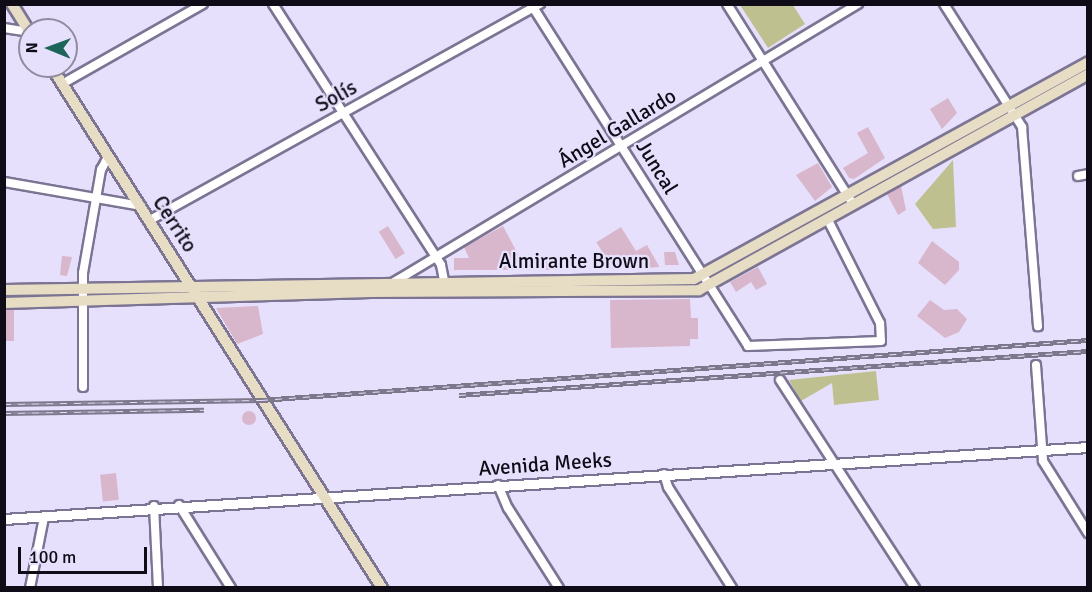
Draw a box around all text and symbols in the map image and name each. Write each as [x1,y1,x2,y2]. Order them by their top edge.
north arrow [18,18,78,78]
text: N [22,42,42,53]
street label: Solís [311,74,361,118]
street label: Ángel Gallardo [553,83,681,173]
street label: Juncal [631,135,683,199]
street label: Cerrito [147,191,203,257]
street label: Almirante Brown [499,248,649,274]
street label: Avenida Meeks [478,447,612,481]
scale bar [21,535,150,573]
text: 100 m [29,546,76,568]

